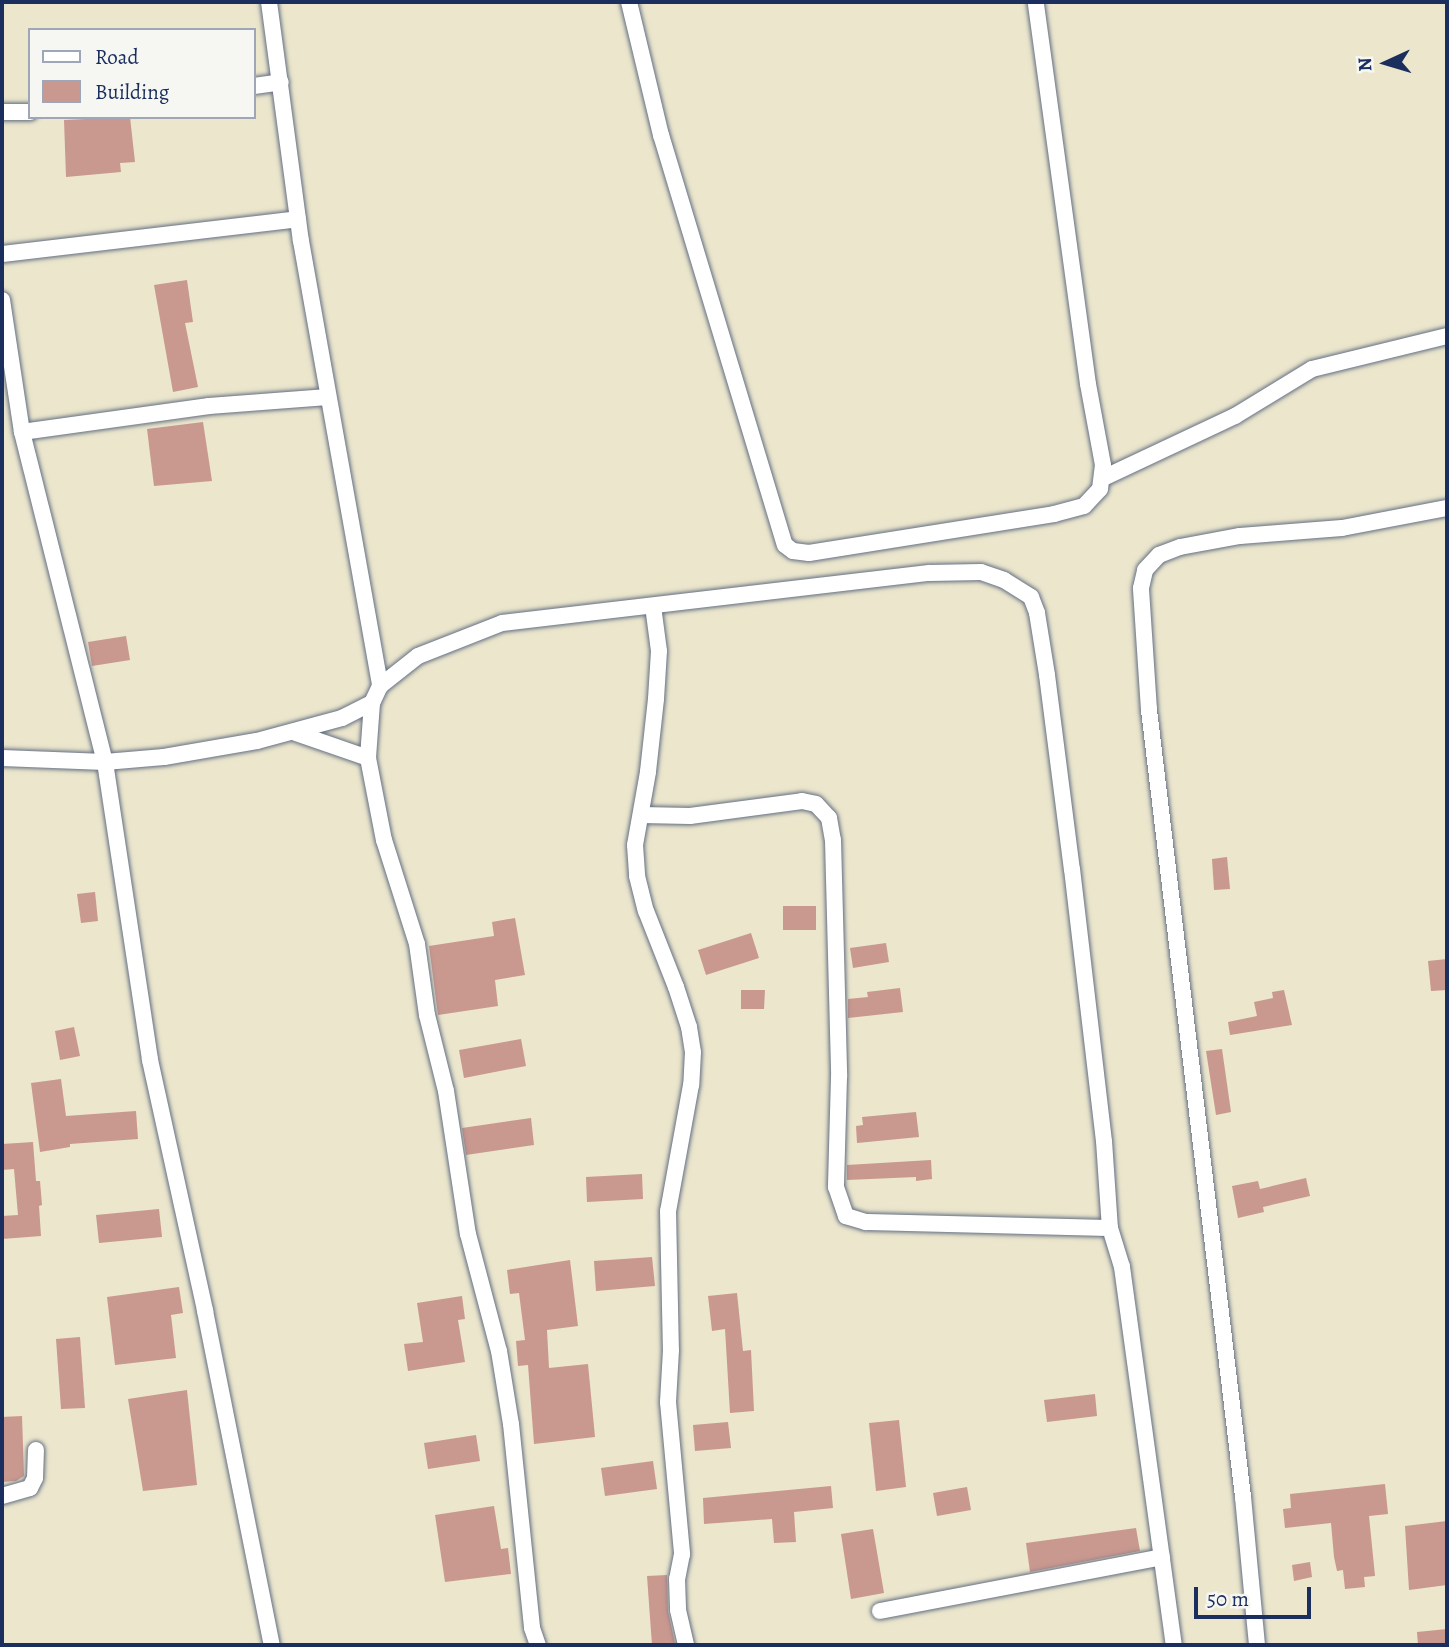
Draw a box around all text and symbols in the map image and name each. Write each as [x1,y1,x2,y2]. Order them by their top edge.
legend [28,28,256,119]
north arrow [1351,28,1421,98]
text: Road [95,43,139,71]
text: N [1352,57,1379,72]
text: Building [95,78,169,106]
scale bar [1197,1574,1314,1618]
text: 50 m [1207,1585,1249,1613]

